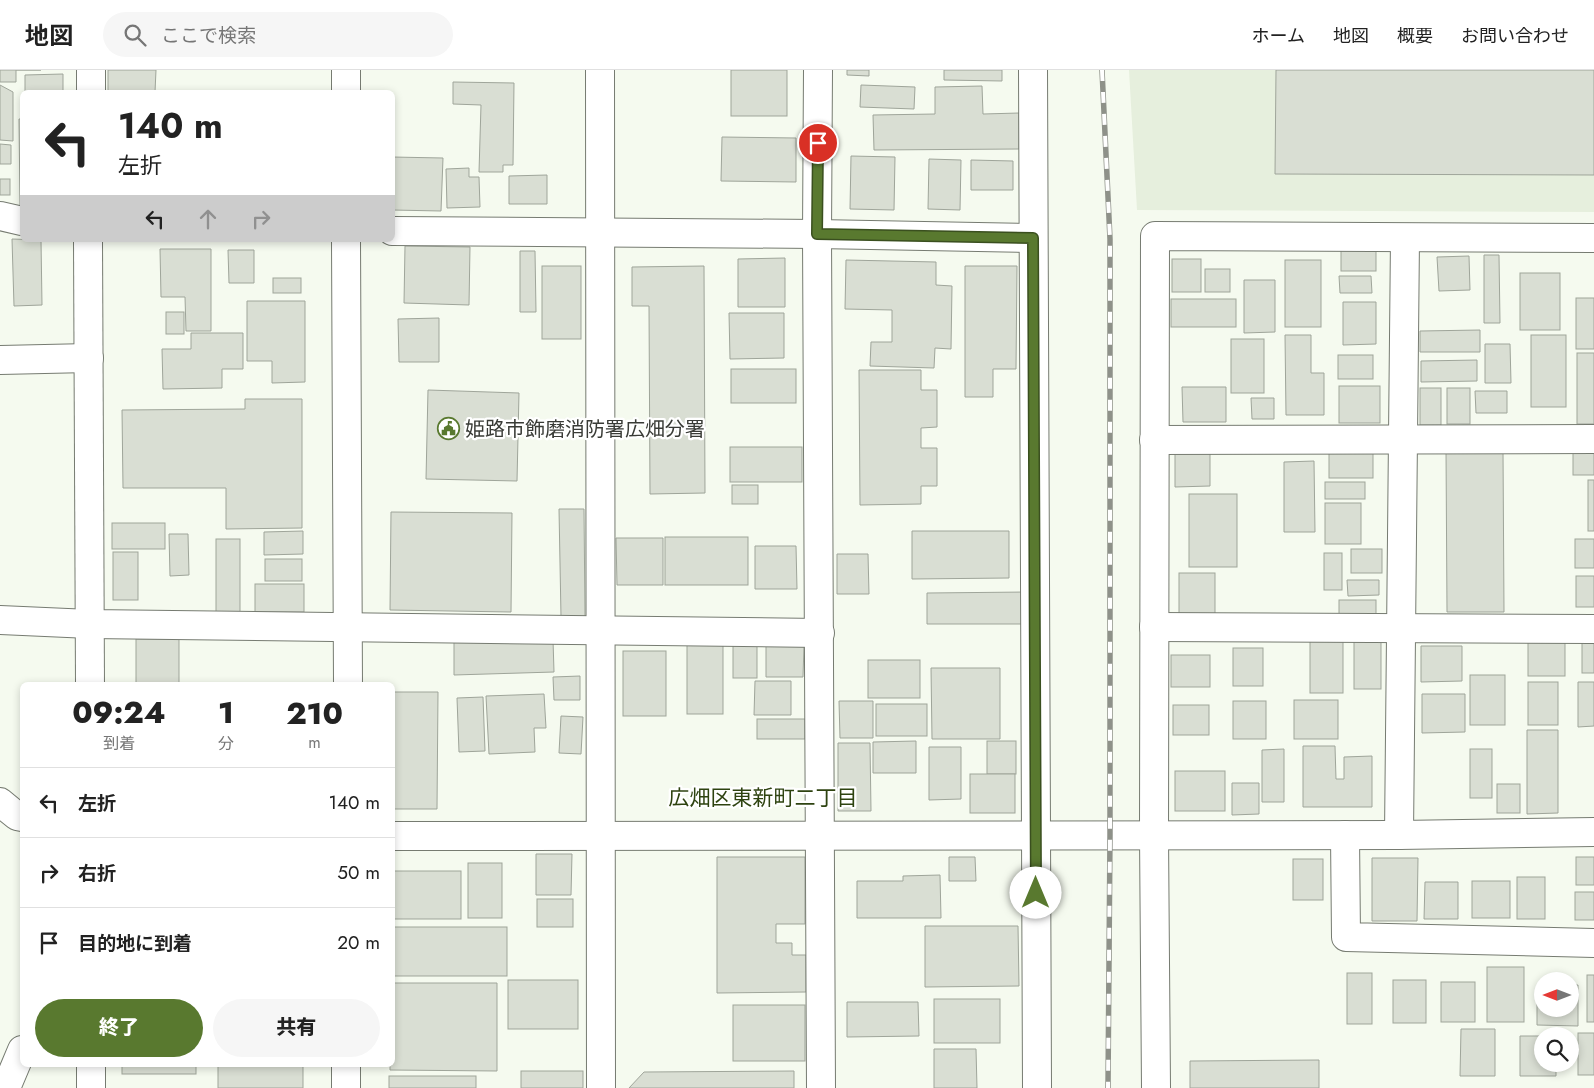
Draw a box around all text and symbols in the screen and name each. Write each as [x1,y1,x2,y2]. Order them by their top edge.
search box [103,12,453,57]
text: 地図 [25,18,73,53]
icon: search [121,21,149,49]
text: ここで検索 [161,22,256,49]
text: ホーム [1252,23,1305,49]
text: 地図 [1333,23,1369,49]
text: 概要 [1397,23,1433,49]
text: お問い合わせ [1461,23,1569,49]
text: 140 m [118,101,223,151]
icon: left [35,110,100,175]
pin [797,122,839,164]
icon: arrive [804,129,832,157]
text: 左折 [118,149,162,181]
icon: left [141,205,169,233]
icon: ahead [194,205,222,233]
icon: right [247,205,275,233]
place label: 姫路市飾磨消防署広畑分署 [465,415,705,444]
public building icon: 姫路市飾磨消防署広畑分署 [437,417,461,441]
text: 09:24 [72,691,166,734]
text: 1 [218,691,234,734]
text: 210 [286,692,343,735]
text: m [308,731,321,754]
text: 到着 [103,732,135,755]
text: 分 [218,732,234,755]
district label: 広畑区東新町二丁目 [669,783,858,813]
icon: left [35,789,63,817]
text: 140 m [328,789,380,816]
text: 左折 [78,790,116,817]
icon: right [35,859,63,887]
text: 50 m [337,859,380,886]
text: 右折 [78,860,116,887]
position arrow [1009,866,1061,918]
icon: arrive [35,929,63,957]
text: 20 m [337,929,380,956]
text: 目的地に到着 [78,930,192,957]
north arrow [1534,972,1579,1018]
map controls [1534,972,1579,1072]
button: 終了 [35,999,203,1057]
button: 共有 [213,999,380,1057]
button: search [1534,1027,1579,1072]

